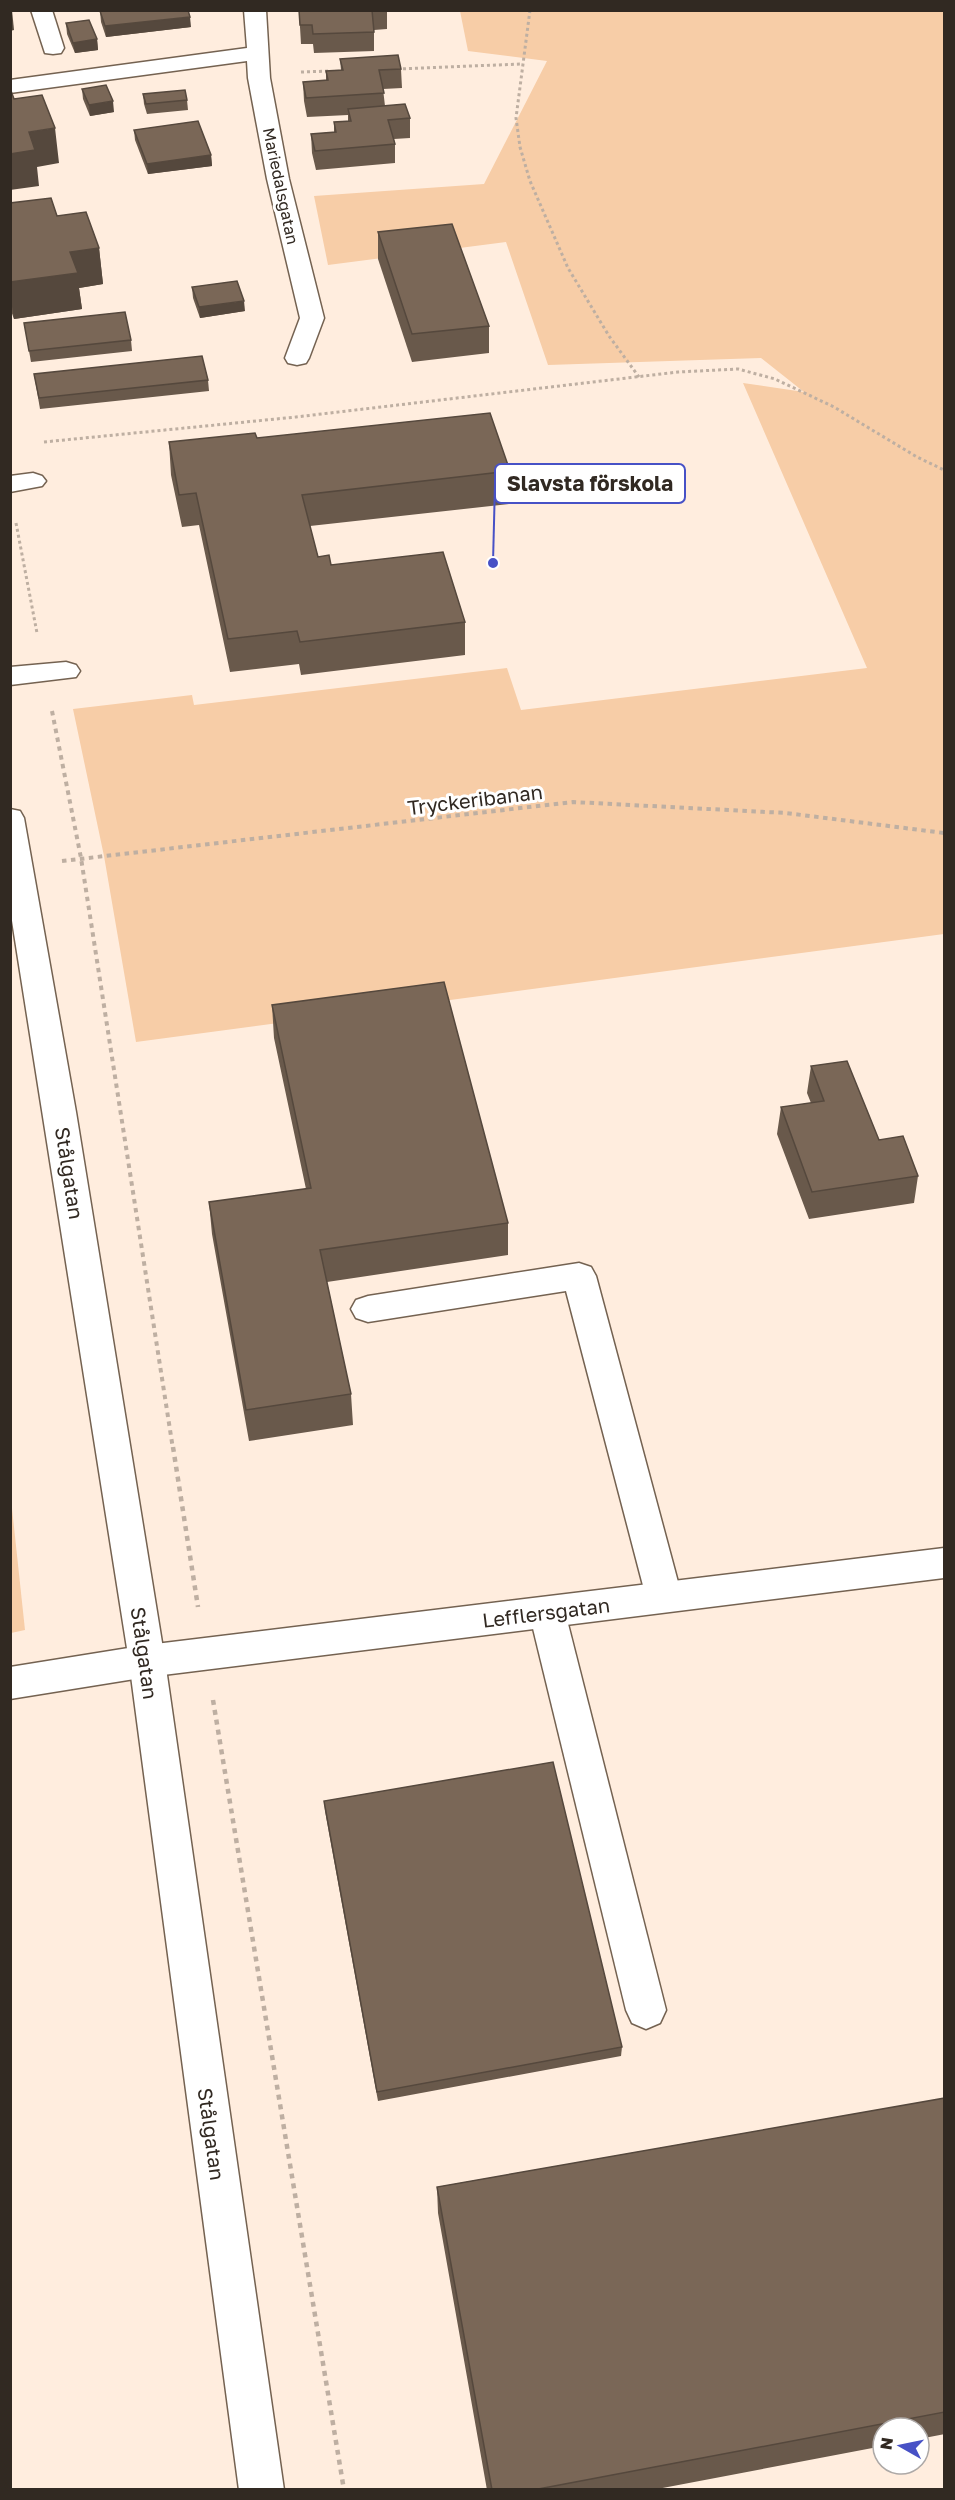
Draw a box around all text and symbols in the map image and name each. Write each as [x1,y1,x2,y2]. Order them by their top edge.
street label: Mariedalsgatan [259,126,303,246]
callout: Slavsta förskola [495,464,685,503]
text: Slavsta förskola [507,470,673,496]
street label: Tryckeribanan [406,779,544,819]
street label: Stålgatan [51,1125,89,1221]
street label: Lefflersgatan [481,1592,611,1632]
street label: Stålgatan [127,1605,163,1701]
street label: Stålgatan [194,2086,230,2182]
north arrow [871,2416,931,2476]
text: N [875,2436,897,2451]

